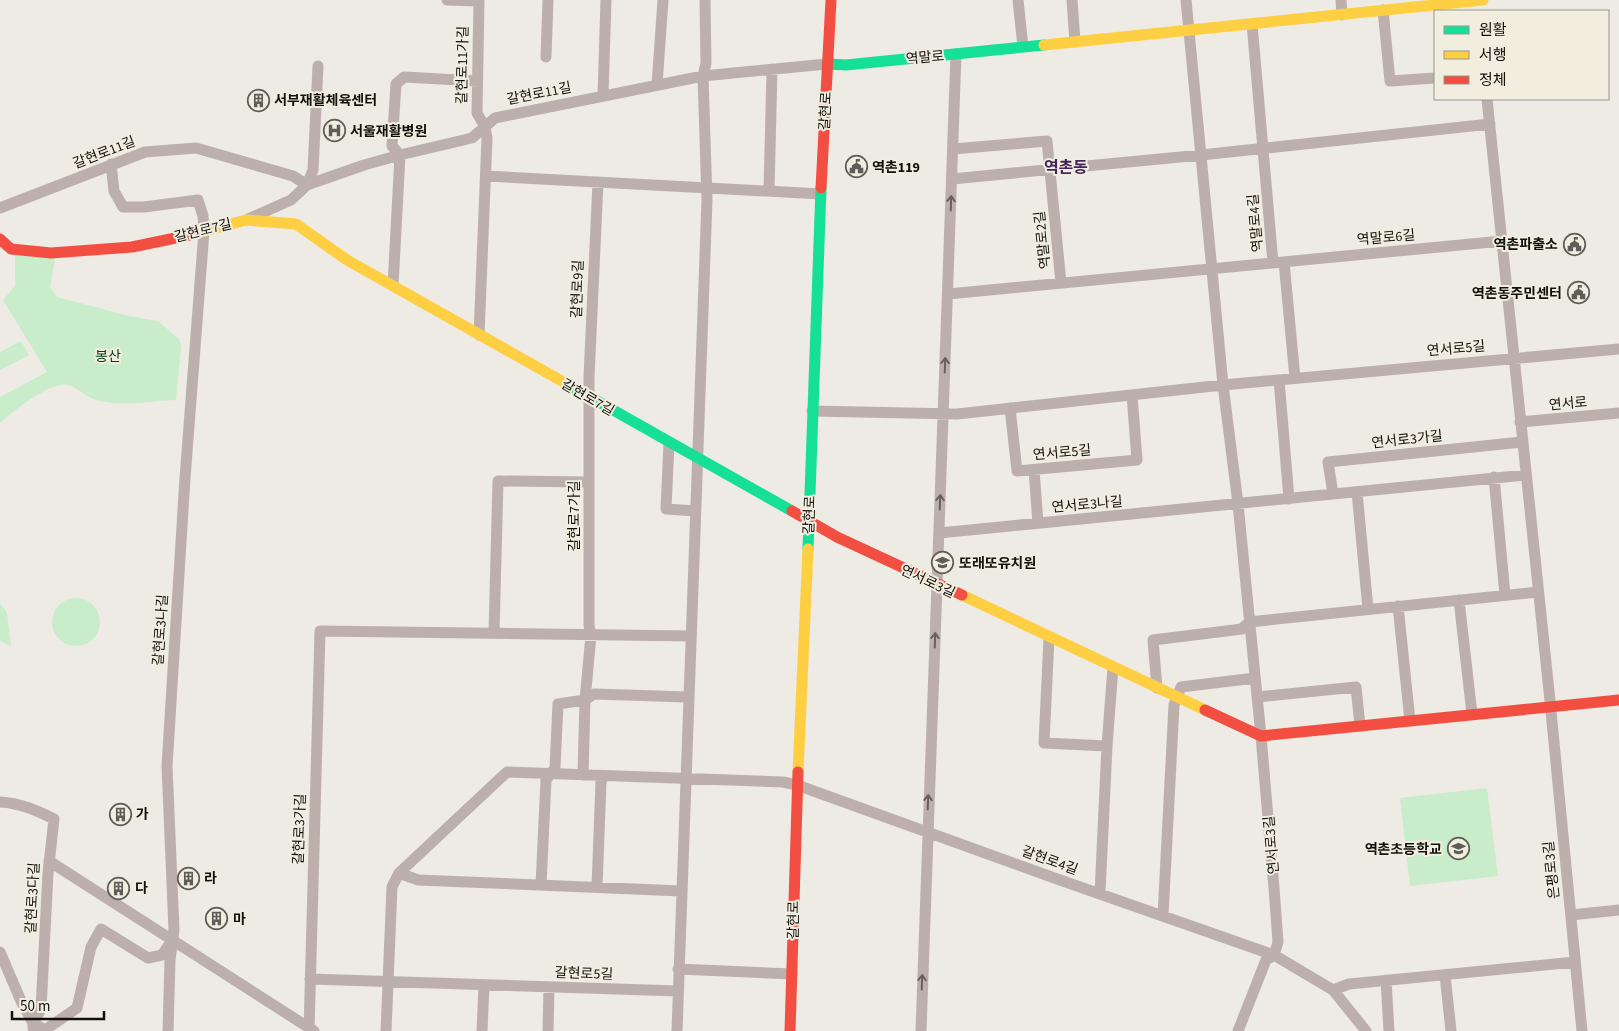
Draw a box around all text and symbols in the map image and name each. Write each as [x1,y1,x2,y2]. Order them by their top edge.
legend [1434,10,1609,100]
text: 원활 [1479,20,1507,41]
street label: 갈현로11가길 [452,26,474,104]
text: 서행 [1479,45,1507,66]
street label: 역말로 [905,46,945,70]
text: 정체 [1479,70,1507,91]
street label: 갈현로11길 [505,78,573,110]
building icon: 서부재활체육센터 [246,88,270,112]
place label: 서부재활체육센터 [274,91,377,111]
street label: 갈현로 [815,91,837,131]
hospital icon: 서울재활병원 [322,119,346,143]
place label: 서울재활병원 [350,122,427,142]
street label: 갈현로11길 [70,132,138,174]
public building icon: 역촌119 [844,155,868,179]
district label: 역촌동 [1044,157,1088,179]
place label: 역촌119 [872,158,920,178]
street label: 역말로4길 [1243,193,1269,253]
one-way arrow [946,195,956,211]
street label: 역말로2길 [1030,210,1056,270]
street label: 갈현로7길 [172,214,234,248]
street label: 역말로6길 [1356,225,1416,251]
public building icon: 역촌파출소 [1562,232,1586,256]
place label: 역촌파출소 [1494,235,1558,255]
street label: 갈현로9길 [567,259,589,319]
public building icon: 역촌동주민센터 [1566,281,1590,305]
place label: 역촌동주민센터 [1472,284,1562,304]
street label: 연서로5길 [1426,336,1486,362]
park label: 봉산 [95,347,121,367]
one-way arrow [940,357,949,373]
street label: 갈현로7길 [557,375,618,421]
street label: 연서로 [1548,392,1588,416]
street label: 연서로3가길 [1371,426,1444,454]
street label: 연서로5길 [1032,440,1092,466]
street label: 갈현로7가길 [565,480,585,552]
street label: 연서로3나길 [1051,492,1124,518]
one-way arrow [935,494,945,510]
street label: 갈현로 [799,495,821,535]
school or university icon: 또래또유치원 [931,551,955,575]
place label: 또래또유치원 [959,554,1036,574]
street label: 연서로3길 [897,560,958,603]
street label: 갈현로3나길 [149,594,173,666]
one-way arrow [930,632,940,648]
street label: 갈현로3가길 [289,793,311,865]
one-way arrow [923,795,933,811]
building icon: 가 [108,802,132,826]
place label: 가 [136,805,149,825]
street label: 연서로3길 [1259,815,1285,875]
school or university icon: 역촌초등학교 [1446,837,1470,861]
place label: 역촌초등학교 [1365,840,1442,860]
street label: 은평로3길 [1539,840,1565,900]
street label: 갈현로4길 [1019,842,1081,880]
street label: 갈현로3다길 [21,862,45,934]
building icon: 라 [176,866,200,890]
place label: 라 [204,869,217,889]
building icon: 다 [107,876,131,900]
place label: 다 [135,879,148,899]
street label: 갈현로 [784,900,804,940]
building icon: 마 [205,907,229,931]
place label: 마 [233,910,246,930]
street label: 갈현로5길 [554,963,614,985]
one-way arrow [918,975,927,991]
scale bar [12,988,105,1020]
text: 50 m [20,996,50,1017]

